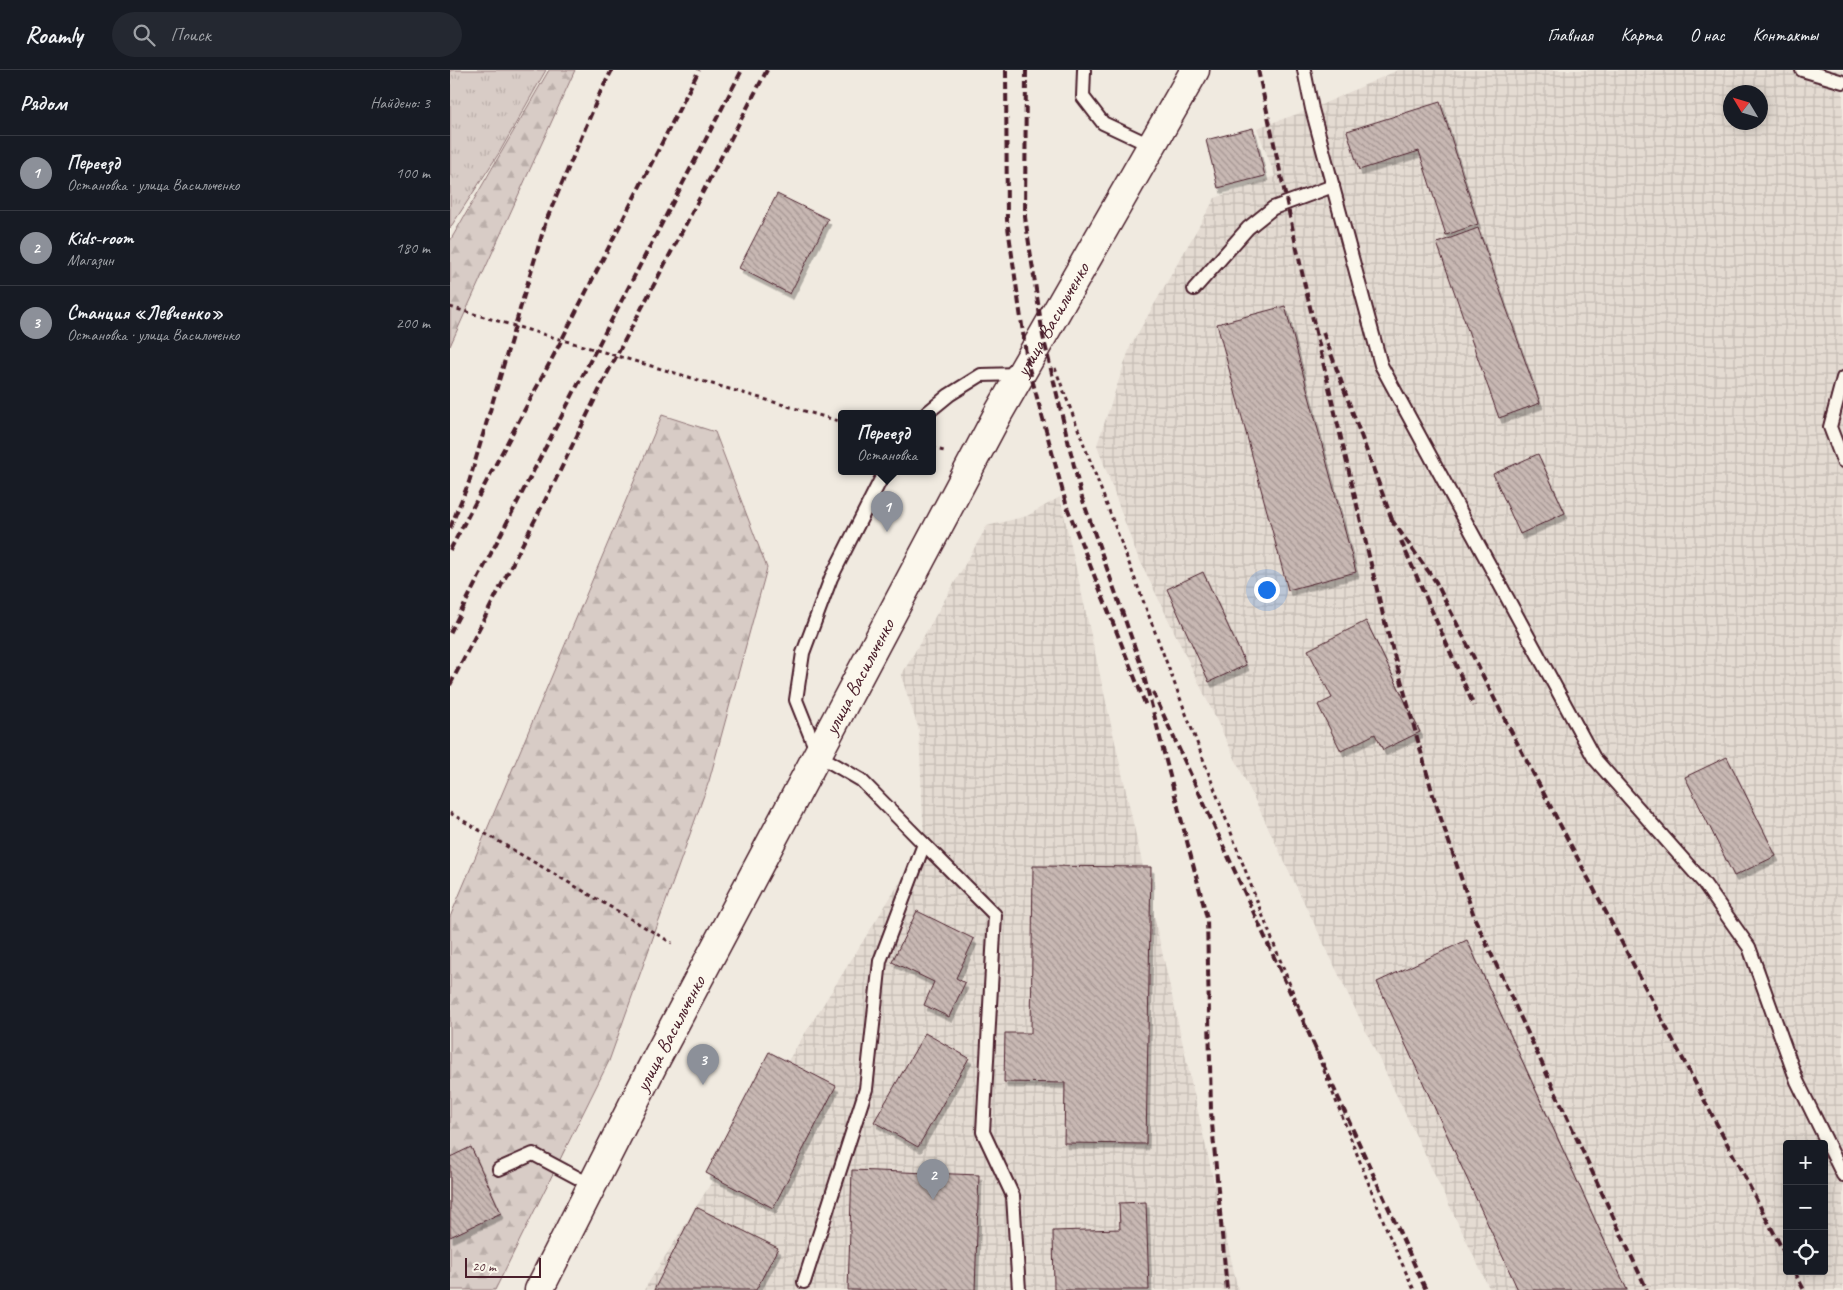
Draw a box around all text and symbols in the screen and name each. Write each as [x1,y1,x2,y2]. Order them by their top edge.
search box [112,12,462,57]
text: Roamly [25,20,82,50]
icon: search [130,21,158,49]
text: Поиск [170,23,211,47]
text: Главная [1548,24,1593,46]
text: Карта [1621,24,1662,46]
text: О нас [1690,24,1725,46]
text: Контакты [1753,24,1818,46]
north arrow [1723,85,1768,130]
text: Рядом [20,90,67,116]
text: Найдено: 3 [370,93,430,113]
text: Переезд [67,151,120,175]
text: 1 [32,163,40,183]
text: 100 m [396,163,430,183]
text: Остановка · улица Васильченко [67,175,239,195]
text: Kids-room [67,226,133,250]
text: 2 [32,238,40,258]
text: 180 m [396,238,430,258]
text: Магазин [67,250,114,270]
street label: улица Васильченко [1010,257,1095,382]
text: Станция «Левченко» [67,301,223,325]
text: 3 [32,313,40,333]
text: 200 m [396,313,430,333]
text: Остановка · улица Васильченко [67,325,239,345]
popup [838,410,936,475]
text: Переезд [857,421,910,445]
text: Остановка [857,445,917,465]
pin: 1 [871,491,903,532]
your location [1254,577,1280,603]
street label: улица Васильченко [818,614,901,740]
street label: улица Васильченко [629,971,711,1097]
pin: 3 [687,1044,719,1085]
map controls [1783,1140,1828,1275]
button: + [1783,1140,1828,1185]
pin: 2 [917,1159,949,1200]
button: − [1783,1185,1828,1230]
button: locate [1783,1230,1828,1275]
scale bar [465,1255,541,1278]
text: 20 m [472,1258,496,1275]

